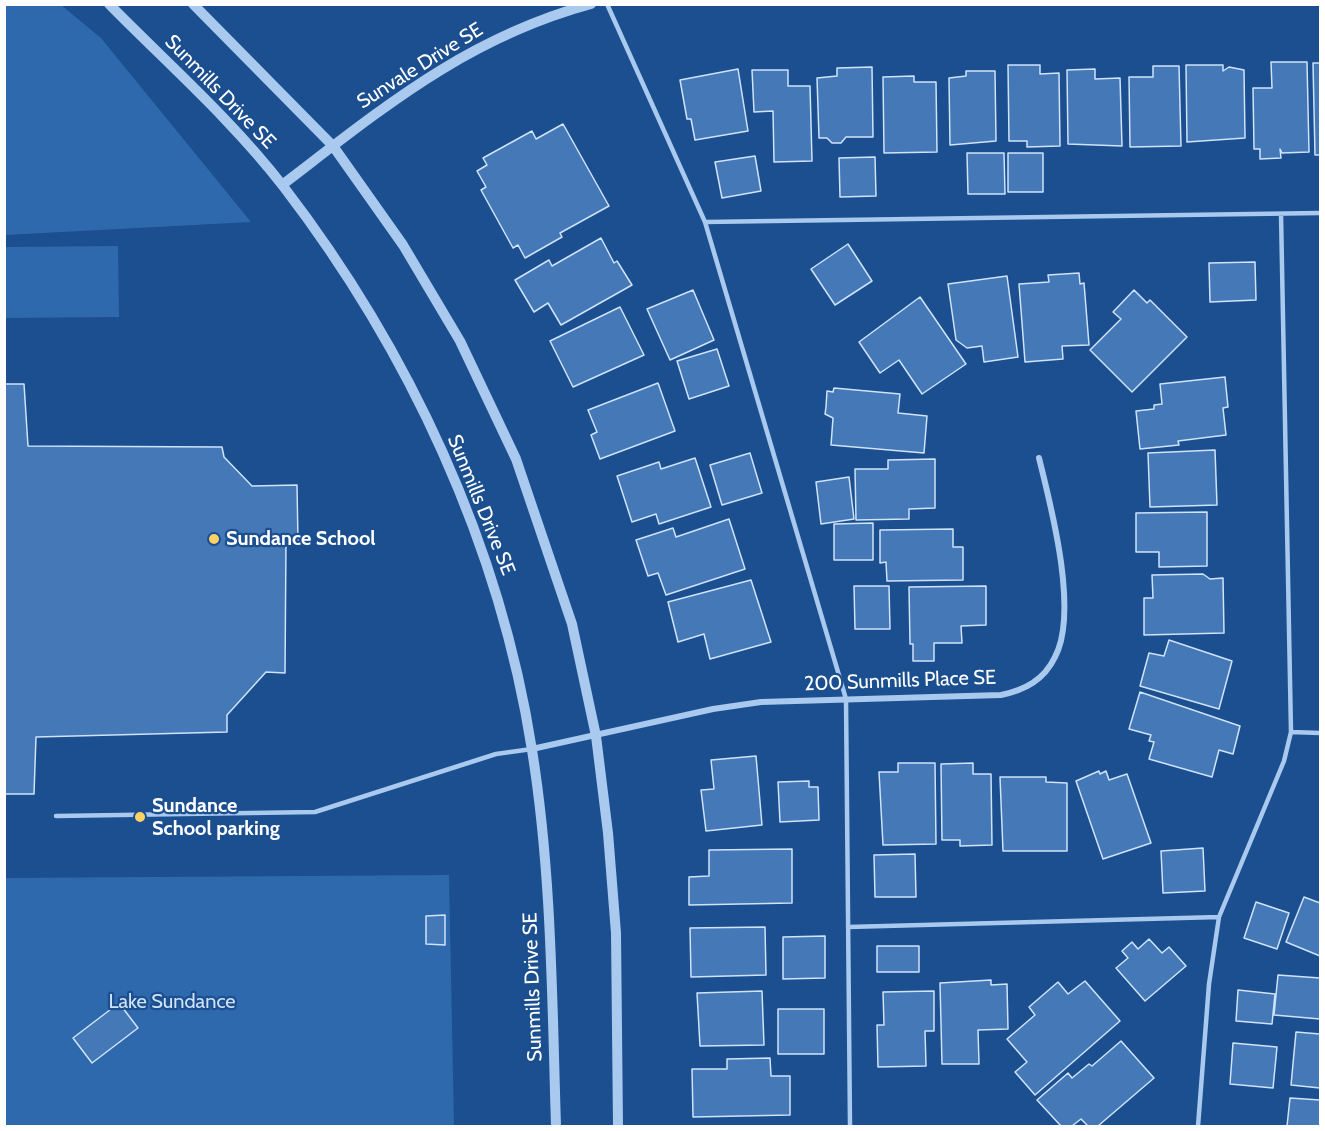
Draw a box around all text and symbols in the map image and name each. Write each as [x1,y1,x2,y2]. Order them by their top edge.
street label: Sunvale Drive SE [353,18,487,114]
street label: Sunmills Drive SE [159,30,281,154]
street label: Sunmills Drive SE [442,431,520,579]
place label: Sundance School [226,527,376,551]
marker: Sundance School [207,532,221,546]
street label: 200 Sunmills Place SE [804,666,996,696]
place label: Sundance School parking [152,794,280,841]
marker: Sundance School parking [133,810,147,824]
street label: Sunmills Drive SE [518,912,548,1062]
park label: Lake Sundance [108,990,236,1014]

